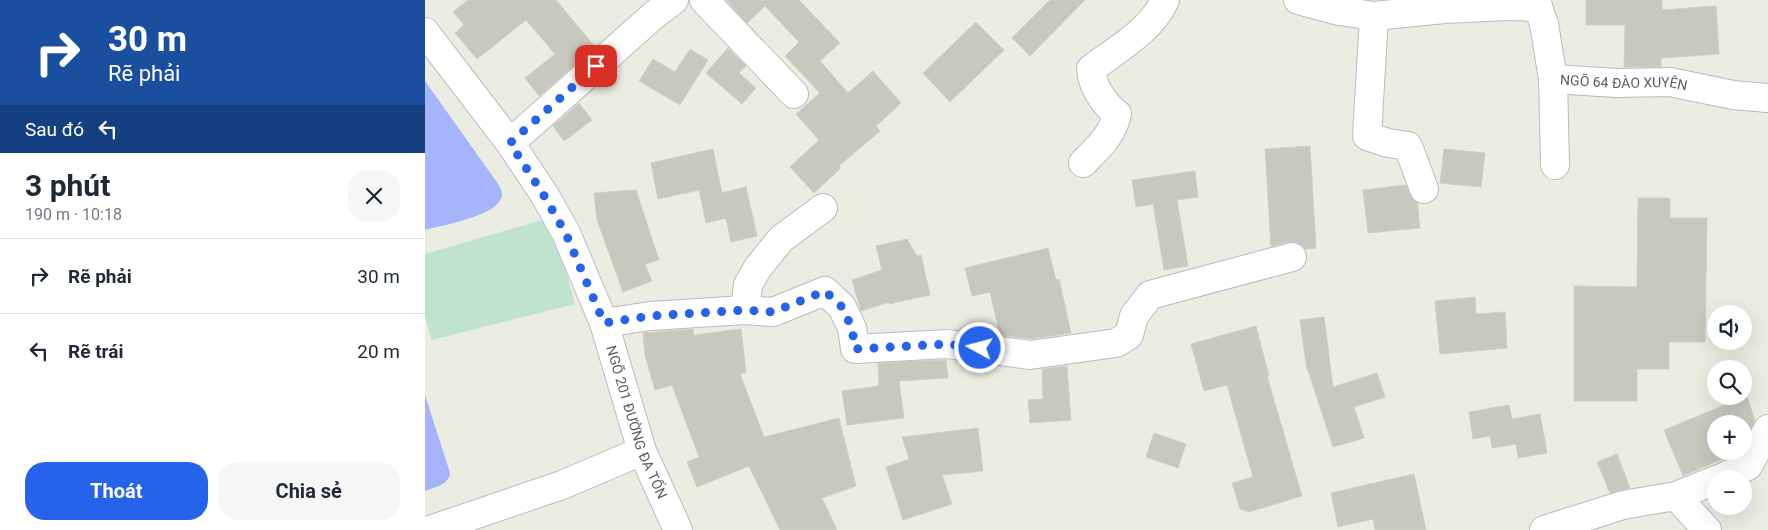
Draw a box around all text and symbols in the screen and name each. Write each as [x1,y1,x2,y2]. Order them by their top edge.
text: 30 m [108,19,187,60]
icon: right [25,20,90,85]
pin [575,45,617,87]
icon: arrive [582,52,610,80]
text: Rẽ phải [108,61,180,86]
street label: NGÕ 64 ĐÀO XUYÊN [1560,71,1689,93]
icon: left [94,115,122,143]
text: Sau đó [25,118,84,141]
text: 3 phút [25,168,110,203]
button: close [348,170,400,222]
text: 190 m · 10:18 [25,205,122,224]
icon: right [25,262,53,290]
text: Rẽ phải [68,265,132,288]
text: 30 m [357,265,400,288]
map controls [1707,305,1752,515]
button: sound [1707,305,1752,350]
position arrow [953,321,1005,373]
icon: left [25,337,53,365]
text: Rẽ trái [68,340,123,363]
text: 20 m [357,340,400,363]
street label: NGÕ 201 ĐƯỜNG ĐA TỐN [603,344,671,501]
button: search [1707,360,1752,405]
button: + [1707,415,1752,460]
button: Thoát [25,462,208,520]
button: Chia sẻ [218,462,400,520]
button: − [1707,470,1752,515]

